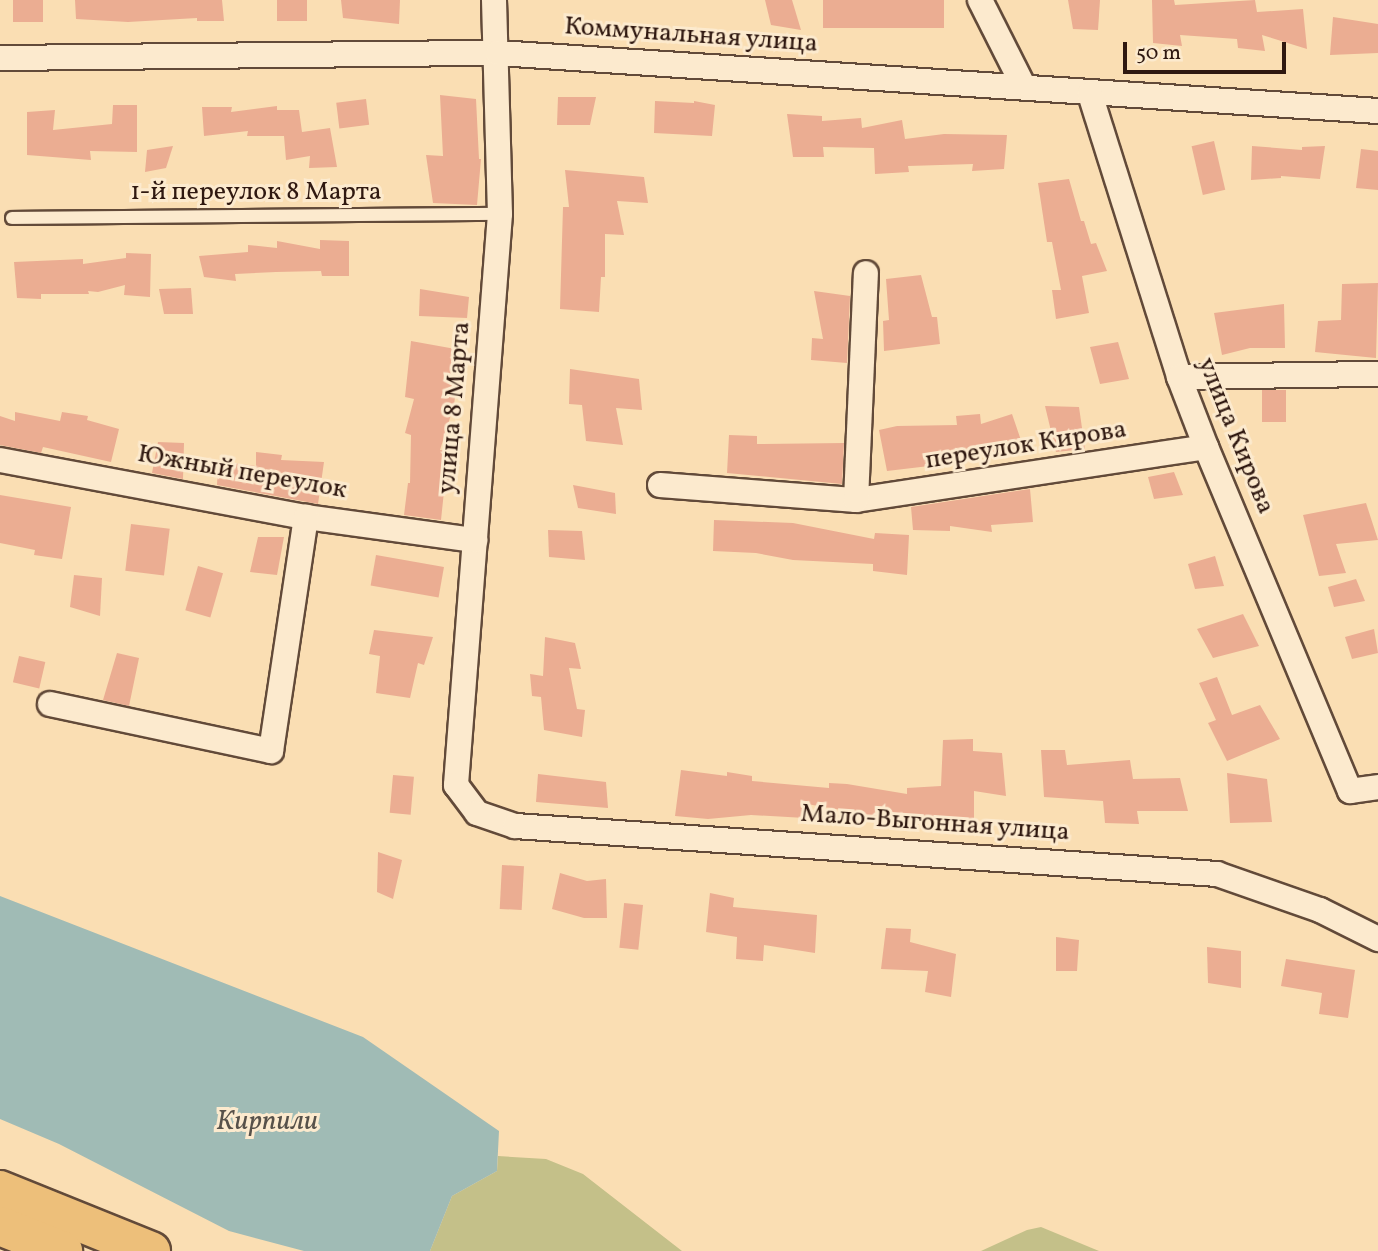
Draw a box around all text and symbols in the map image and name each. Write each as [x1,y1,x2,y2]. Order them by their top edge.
street label: Коммунальная улица [563,12,819,60]
scale bar [1126,28,1289,72]
text: 50 m [1136,39,1181,68]
street label: 1-й переулок 8 Марта [130,177,382,209]
street label: улица 8 Марта [432,320,478,496]
street label: улица Кирова [1189,353,1281,519]
street label: переулок Кирова [923,415,1129,477]
street label: Южный переулок [135,439,349,507]
street label: Мало-Выгонная улица [799,799,1071,849]
water label: Кирпили [216,1105,318,1139]

